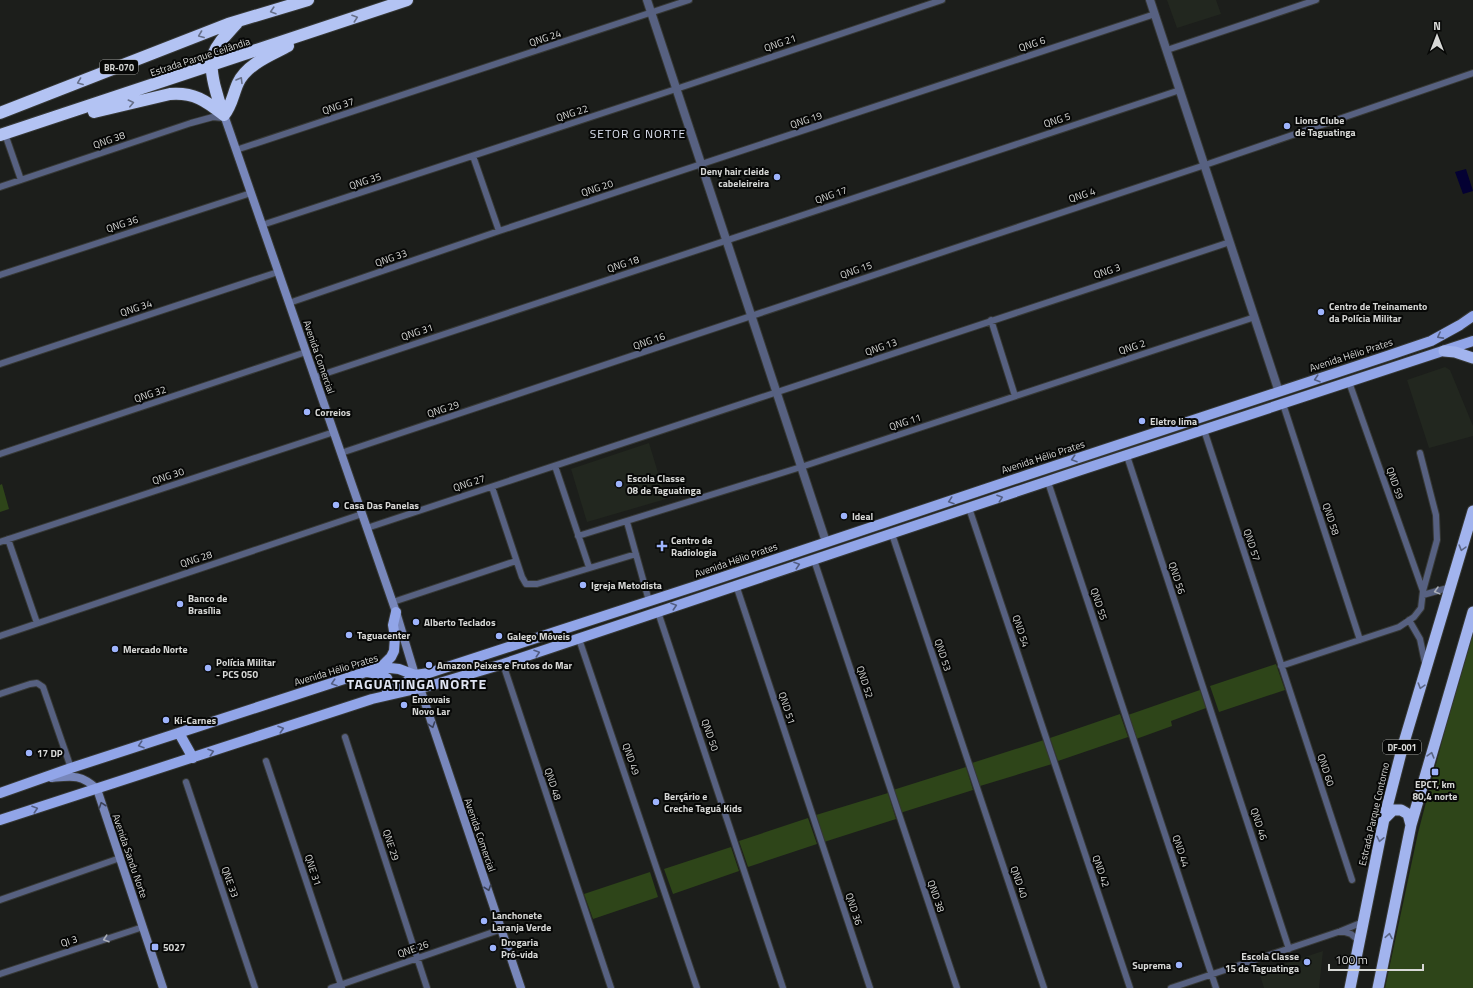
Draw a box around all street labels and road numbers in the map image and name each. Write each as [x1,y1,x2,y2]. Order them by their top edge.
street label: QNG 24 [527,26,563,50]
street label: QNG 21 [762,31,798,55]
street label: QNG 6 [1017,33,1048,55]
street label: Estrada Parque Ceilândia [148,34,252,80]
road number: BR-070 [100,60,138,74]
street label: QNG 37 [320,94,356,118]
street label: QNG 22 [554,101,590,125]
street label: QNG 19 [788,108,824,132]
street label: QNG 5 [1042,109,1073,131]
street label: QNG 38 [91,127,127,152]
street label: QNG 35 [347,169,383,193]
street label: QNG 20 [579,176,615,200]
street label: QNG 17 [813,183,849,207]
street label: QNG 4 [1067,184,1098,206]
street label: QNG 36 [104,212,140,236]
street label: QNG 33 [373,246,409,270]
street label: QNG 18 [605,252,641,276]
street label: QNG 15 [838,257,874,282]
street label: QNG 3 [1092,260,1122,282]
street label: QNG 34 [118,296,154,320]
street label: Avenida Comercial [299,318,339,396]
street label: QNG 31 [399,320,435,344]
street label: QNG 16 [631,328,667,353]
street label: Avenida Hélio Prates [1307,334,1395,376]
street label: QNG 13 [863,335,899,359]
street label: QNG 2 [1117,336,1147,358]
street label: QNG 32 [132,382,168,406]
street label: QNG 29 [425,397,461,421]
street label: QNG 11 [887,410,923,434]
street label: Avenida Hélio Prates [999,436,1087,478]
street label: QNG 30 [150,464,186,488]
street label: QND 59 [1383,465,1408,502]
street label: QNG 27 [451,471,487,495]
street label: QND 58 [1319,501,1343,537]
street label: QND 57 [1240,527,1264,563]
street label: Avenida Hélio Prates [692,539,780,581]
street label: QNG 28 [178,547,214,571]
street label: QND 56 [1165,560,1189,596]
street label: QND 55 [1087,586,1111,622]
street label: QND 54 [1009,613,1033,649]
street label: QND 53 [931,637,955,673]
street label: Avenida Hélio Prates [292,650,380,690]
street label: QND 52 [853,664,877,700]
street label: QND 51 [775,690,799,726]
street label: QND 50 [698,717,723,754]
road number: DF-001 [1383,740,1421,754]
street label: QND 49 [619,741,644,778]
street label: QND 60 [1314,752,1338,788]
street label: Estrada Parque Contorno [1355,761,1393,867]
street label: QND 48 [541,766,565,802]
street label: Avenida Comercial [460,796,500,874]
street label: QND 46 [1247,806,1271,842]
street label: Avenida Sandu Norte [109,812,151,900]
street label: QNE 29 [379,827,403,863]
street label: QND 44 [1169,833,1193,869]
street label: QNE 31 [301,852,325,888]
street label: QND 42 [1089,853,1113,889]
street label: QNE 33 [218,864,242,900]
street label: QND 40 [1007,864,1032,901]
street label: QND 38 [924,878,949,915]
street label: QND 36 [842,891,866,927]
street label: QI 3 [59,931,79,951]
street label: QNE 26 [395,937,431,961]

